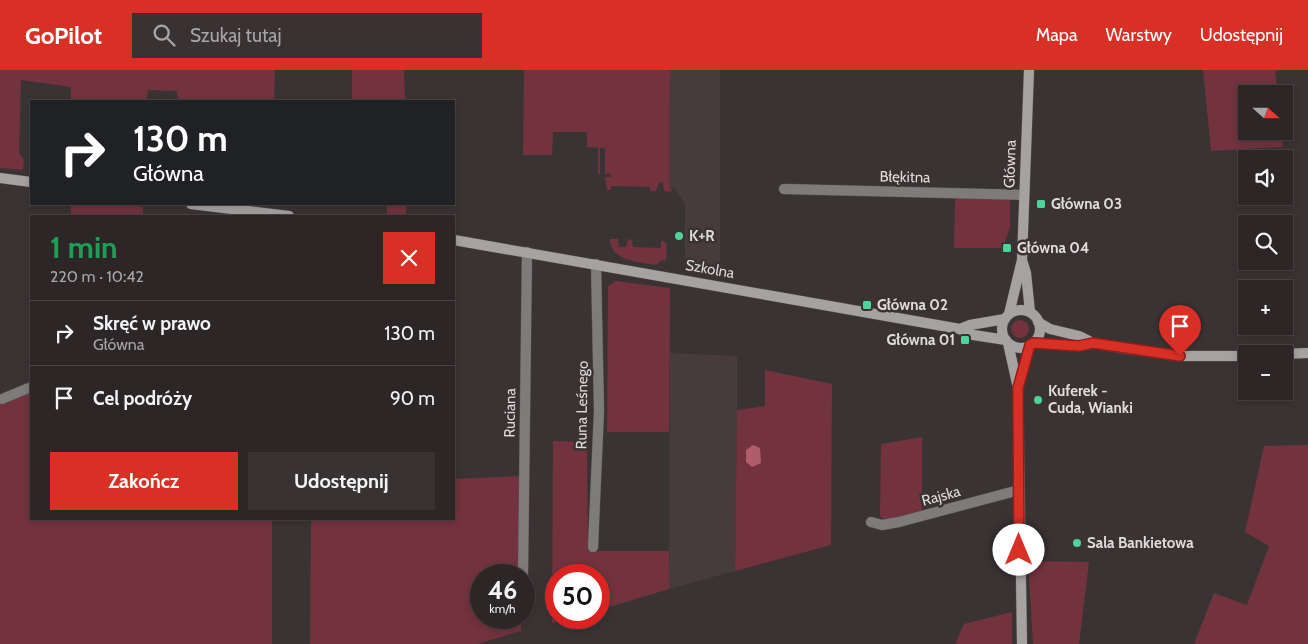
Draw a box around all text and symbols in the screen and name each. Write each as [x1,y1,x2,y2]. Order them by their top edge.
search box [132,13,482,58]
text: GoPilot [25,21,102,50]
icon: search [150,21,178,49]
text: Szukaj tutaj [190,24,281,47]
text: Mapa [1036,24,1078,46]
text: Warstwy [1106,24,1172,46]
text: Udostępnij [1200,24,1283,46]
north arrow [1238,85,1292,140]
map controls [1238,85,1293,400]
text: 130 m [133,117,228,160]
icon: right [50,120,115,185]
street label: Główna [1000,139,1020,188]
button: sound [1238,150,1293,205]
text: Główna [133,160,204,187]
street label: Błękitna [879,168,931,186]
place label: Główna 03 [1051,195,1122,213]
marker: Główna 03 [1035,198,1047,210]
button: search [1238,215,1293,270]
place label: K+R [689,227,715,245]
text: 1 min [50,229,118,266]
marker: K+R [673,230,685,242]
button: close [383,232,435,284]
place label: Główna 04 [1017,239,1089,257]
marker: Główna 04 [1001,242,1013,254]
street label: Szkolna [684,256,737,282]
text: 220 m · 10:42 [50,267,144,286]
button: + [1238,280,1293,335]
place label: Główna 02 [877,296,948,314]
marker: Główna 02 [861,299,873,311]
pin [1159,305,1201,356]
text: Skręć w prawo [93,312,211,335]
icon: arrive [1166,312,1194,340]
icon: right [50,319,78,347]
text: 130 m [384,322,435,345]
place label: Główna 01 [887,331,955,349]
marker: Główna 01 [959,334,971,346]
text: Główna [93,335,144,354]
button: − [1238,345,1293,400]
street label: Runa Leśnego [572,360,592,450]
place label: Kuferek - Cuda, Wianki [1048,382,1133,417]
icon: arrive [50,384,78,412]
text: Cel podróży [93,387,192,410]
text: 90 m [390,387,435,410]
street label: Ruciana [501,387,519,438]
marker: Kuferek - Cuda, Wianki [1032,394,1044,406]
button: Zakończ [50,452,238,510]
button: Udostępnij [248,452,435,510]
street label: Rajska [920,482,963,510]
position arrow [992,523,1044,575]
place label: Sala Bankietowa [1087,534,1194,552]
marker: Sala Bankietowa [1071,537,1083,549]
speed limit sign: 50 [545,564,610,629]
text: 46 [488,575,517,605]
text: km/h [489,601,516,616]

